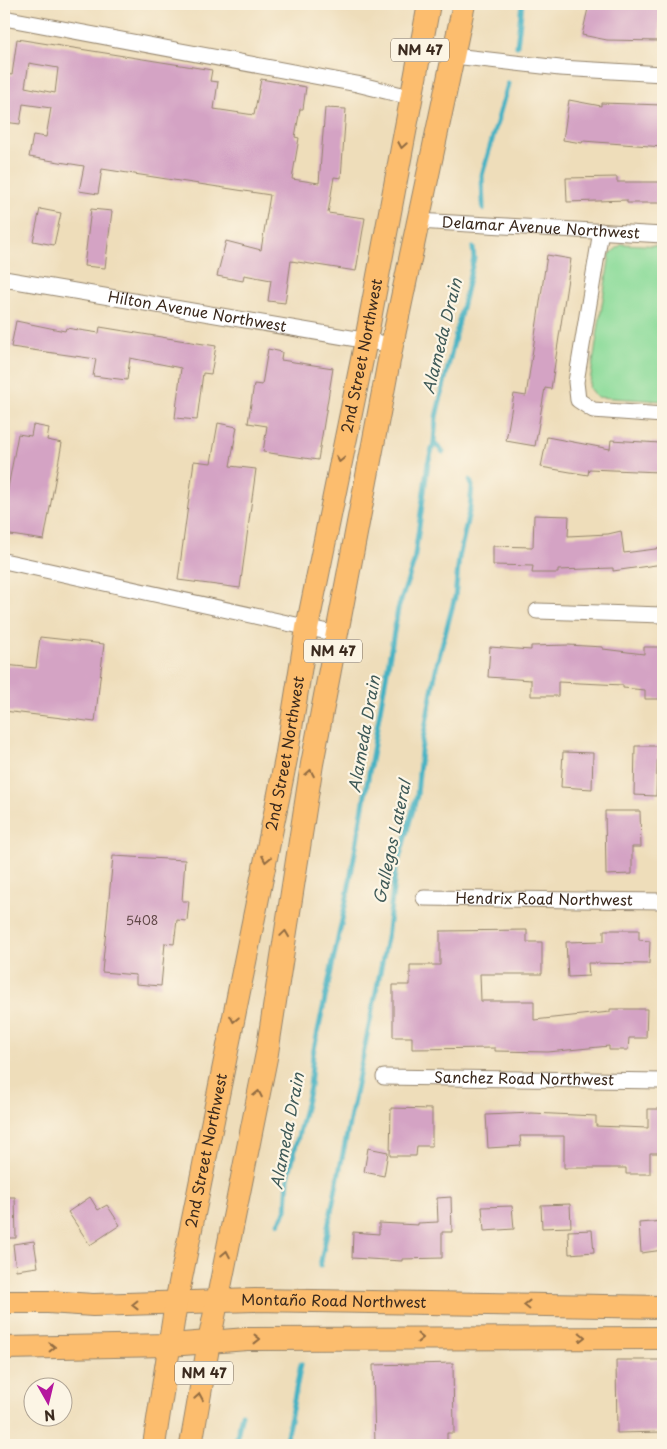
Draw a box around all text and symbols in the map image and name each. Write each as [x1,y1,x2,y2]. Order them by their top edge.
road number: NM 47 [391,38,449,62]
one-way arrow [397,140,407,149]
street label: Delamar Avenue Northwest [441,209,640,244]
water label: Alameda Drain [415,275,467,396]
street label: 2nd Street Northwest [334,276,387,435]
street label: Hilton Avenue Northwest [106,284,289,337]
one-way arrow [335,454,346,463]
road number: NM 47 [304,640,362,662]
water label: Alameda Drain [341,673,385,794]
street label: 2nd Street Northwest [259,674,309,833]
one-way arrow [304,769,315,777]
water label: Gallegos Lateral [366,776,416,906]
one-way arrow [261,855,272,864]
street label: Hendrix Road Northwest [455,885,633,911]
house number: 5408 [126,911,158,929]
one-way arrow [279,930,289,938]
one-way arrow [229,1014,240,1023]
street label: Sanchez Road Northwest [434,1065,614,1090]
water label: Alameda Drain [263,1070,309,1191]
street label: 2nd Street Northwest [178,1071,232,1230]
one-way arrow [253,1090,263,1099]
one-way arrow [221,1249,231,1258]
street label: Montaño Road Northwest [241,1287,427,1313]
one-way arrow [130,1299,138,1310]
one-way arrow [523,1300,530,1310]
one-way arrow [579,1332,587,1342]
one-way arrow [416,1333,424,1343]
one-way arrow [254,1334,262,1344]
one-way arrow [49,1342,57,1353]
road number: NM 47 [175,1362,233,1385]
north arrow [22,1376,72,1426]
one-way arrow [194,1393,204,1402]
text: N [43,1404,57,1427]

